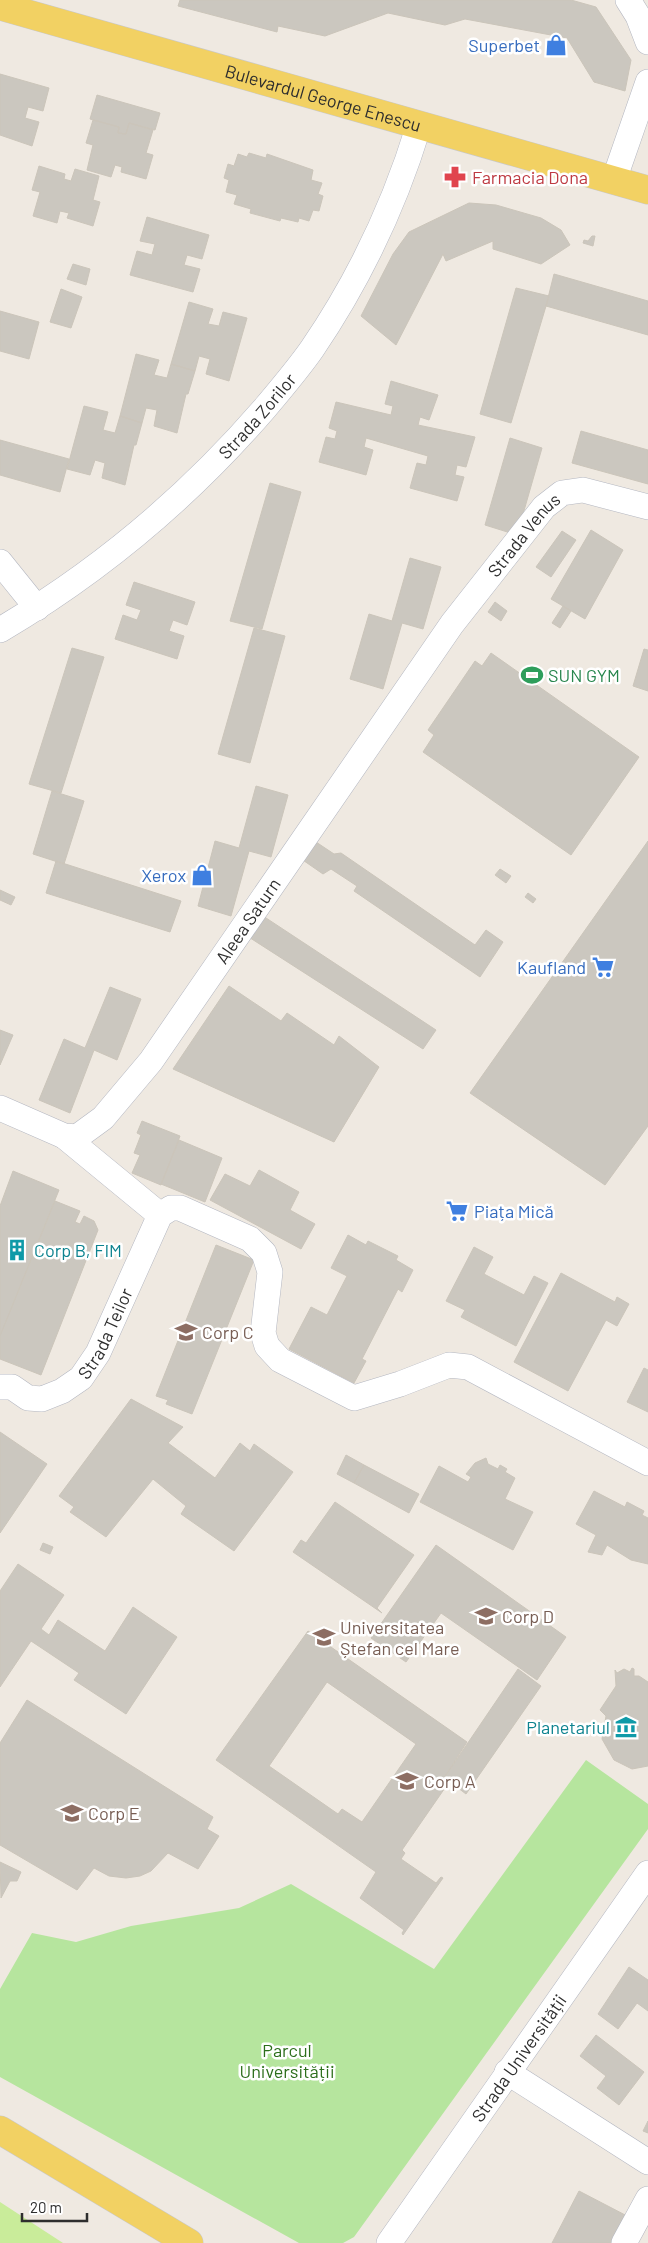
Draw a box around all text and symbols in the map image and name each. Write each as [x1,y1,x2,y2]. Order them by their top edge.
shop icon: Superbet [543,32,569,58]
place label: Superbet [468,34,540,56]
street label: Bulevardul George Enescu [223,60,424,136]
pharmacy icon: Farmacia Dona [442,164,468,190]
place label: Farmacia Dona [472,166,588,188]
street label: Strada Zorilor [213,368,301,463]
street label: Strada Venus [483,488,564,581]
sports icon: SUN GYM [519,662,545,688]
place label: SUN GYM [548,664,620,686]
shop icon: Xerox [189,862,215,888]
place label: Xerox [142,864,186,886]
street label: Aleea Saturn [210,874,285,968]
supermarket icon: Kaufland [590,954,616,980]
place label: Kaufland [517,956,586,978]
supermarket icon: Piața Mică [444,1198,470,1224]
place label: Piața Mică [474,1200,554,1222]
building icon: Corp B, FIM [4,1237,30,1263]
place label: Corp B, FIM [34,1239,122,1261]
street label: Strada Teilor [73,1284,137,1383]
school or university icon: Corp C [173,1319,199,1345]
place label: Corp C [202,1321,254,1343]
school or university icon: Corp D [473,1603,499,1629]
place label: Corp D [502,1605,554,1627]
place label: Universitatea Ștefan cel Mare [340,1616,460,1659]
school or university icon: Universitatea Ștefan cel Mare [311,1624,337,1650]
museum icon: Planetariul [613,1714,639,1740]
place label: Planetariul [526,1716,610,1738]
school or university icon: Corp A [394,1768,420,1794]
place label: Corp A [424,1770,476,1792]
school or university icon: Corp E [59,1800,85,1826]
place label: Corp E [88,1802,140,1824]
street label: Strada Universității [466,1990,571,2126]
park label: Parcul Universității [239,2039,335,2082]
scale bar [22,2190,88,2222]
text: 20 m [30,2198,62,2216]

